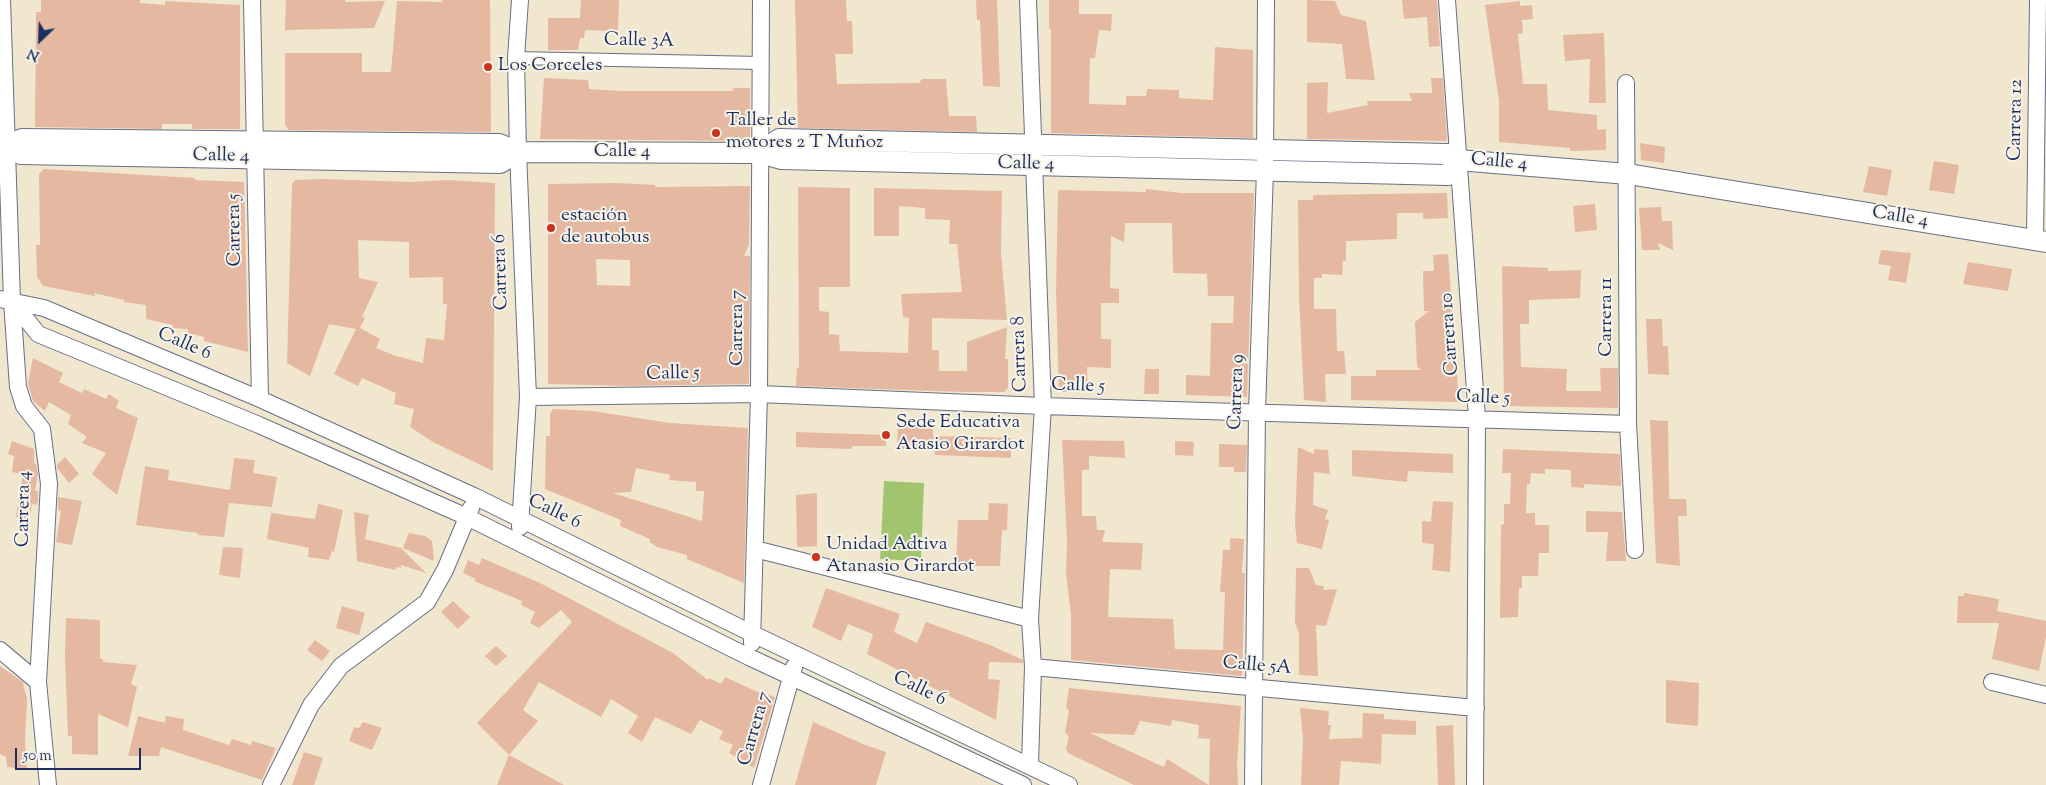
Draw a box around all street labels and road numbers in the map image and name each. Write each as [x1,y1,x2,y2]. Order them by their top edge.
street label: Calle 3A [604,30,674,54]
street label: Carrera 12 [2005,79,2029,161]
street label: Calle 4 [594,142,650,164]
street label: Calle 4 [192,145,250,169]
street label: Calle 4 [1470,149,1528,177]
street label: Calle 4 [997,153,1055,177]
street label: Carrera 5 [224,193,248,267]
street label: Calle 4 [1870,202,1930,234]
street label: Carrera 6 [489,234,515,310]
street label: Carrera 11 [1597,277,1619,357]
street label: Carrera 7 [728,290,750,366]
street label: Carrera 10 [1437,292,1465,376]
street label: Carrera 8 [1008,316,1034,392]
street label: Calle 6 [154,323,214,367]
street label: Carrera 9 [1225,354,1251,430]
street label: Calle 5 [646,363,700,387]
street label: Calle 5 [1051,375,1105,399]
street label: Calle 5 [1456,387,1510,411]
street label: Carrera 4 [13,471,37,547]
street label: Calle 6 [524,490,584,536]
street label: Calle 5A [1222,653,1292,681]
street label: Calle 6 [889,667,949,713]
street label: Carrera 7 [735,689,777,769]

